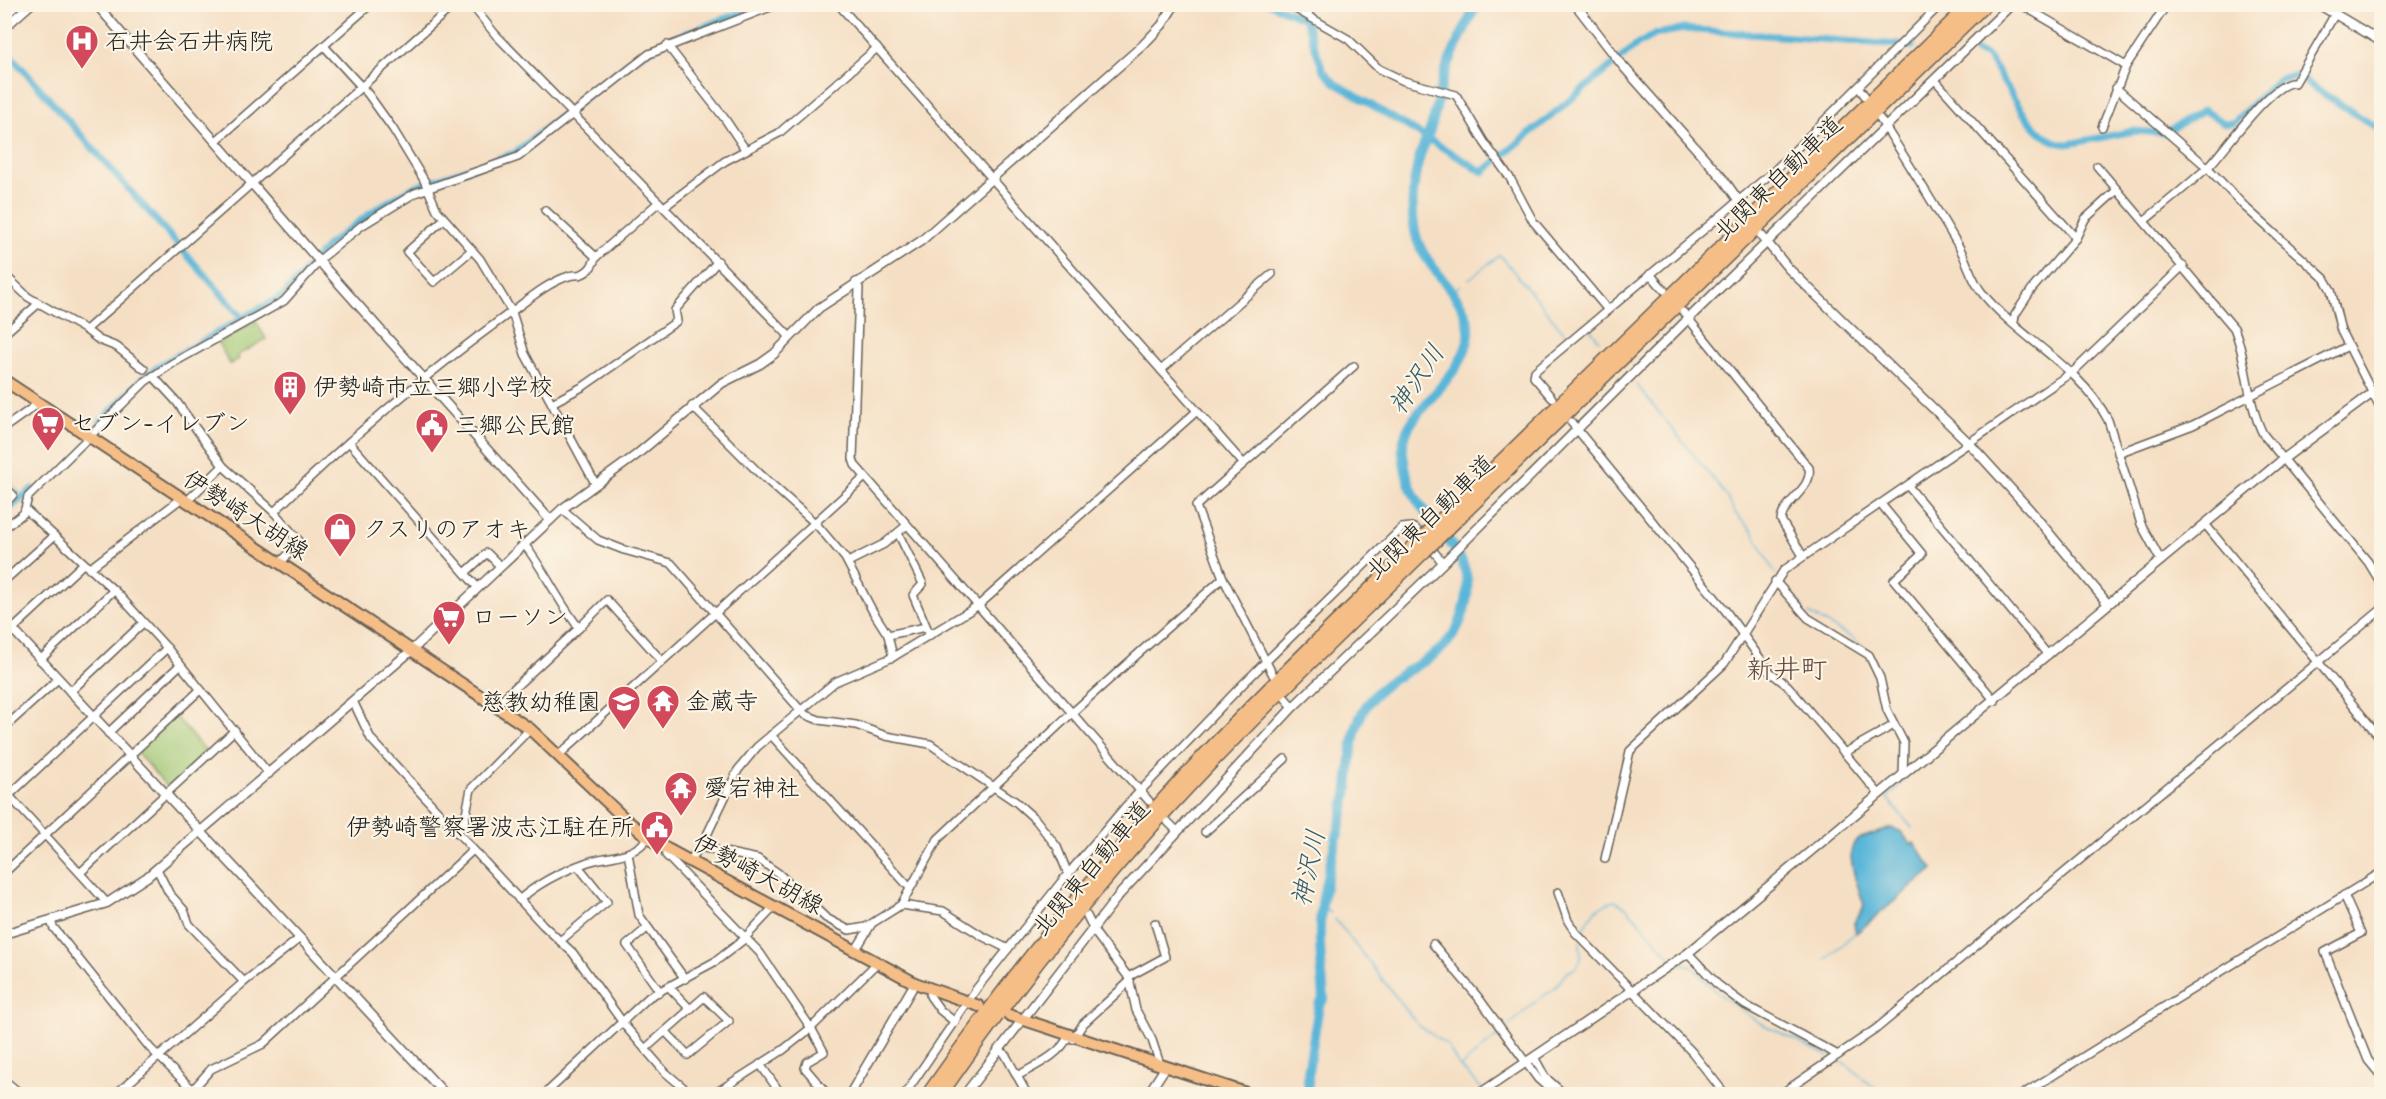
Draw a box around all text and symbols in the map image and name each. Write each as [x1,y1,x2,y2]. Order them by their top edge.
hospital icon: 石井会石井病院 [64,23,100,70]
place label: 石井会石井病院 [105,27,273,58]
street label: 北関東自動車道 [1708,110,1850,249]
water label: 神沢川 [1382,338,1454,422]
building icon: 伊勢崎市立三郷小学校 [272,369,308,416]
place label: 伊勢崎市立三郷小学校 [313,373,553,404]
supermarket icon: セブン-イレブン [30,405,66,452]
public building icon: 三郷公民館 [414,407,450,454]
place label: セブン-イレブン [71,409,250,440]
place label: 三郷公民館 [455,411,575,442]
street label: 北関東自動車道 [1360,449,1502,588]
street label: 伊勢崎大胡線 [176,464,314,568]
shop icon: クスリのアオキ [322,511,358,558]
place label: クスリのアオキ [363,515,531,546]
supermarket icon: ローソン [431,599,467,646]
place label: ローソン [472,603,568,634]
district label: 新井町 [1747,653,1828,688]
temple icon: 金蔵寺 [645,683,681,730]
school or university icon: 慈教幼稚園 [606,684,642,731]
place label: 金蔵寺 [686,687,758,718]
place label: 慈教幼稚園 [481,688,601,719]
temple icon: 愛宕神社 [663,770,699,817]
place label: 愛宕神社 [704,774,800,805]
street label: 北関東自動車道 [1026,795,1158,943]
public building icon: 伊勢崎警察署波志江駐在所 [639,809,675,856]
place label: 伊勢崎警察署波志江駐在所 [346,813,634,844]
water label: 神沢川 [1285,827,1335,910]
street label: 伊勢崎大胡線 [686,828,828,923]

